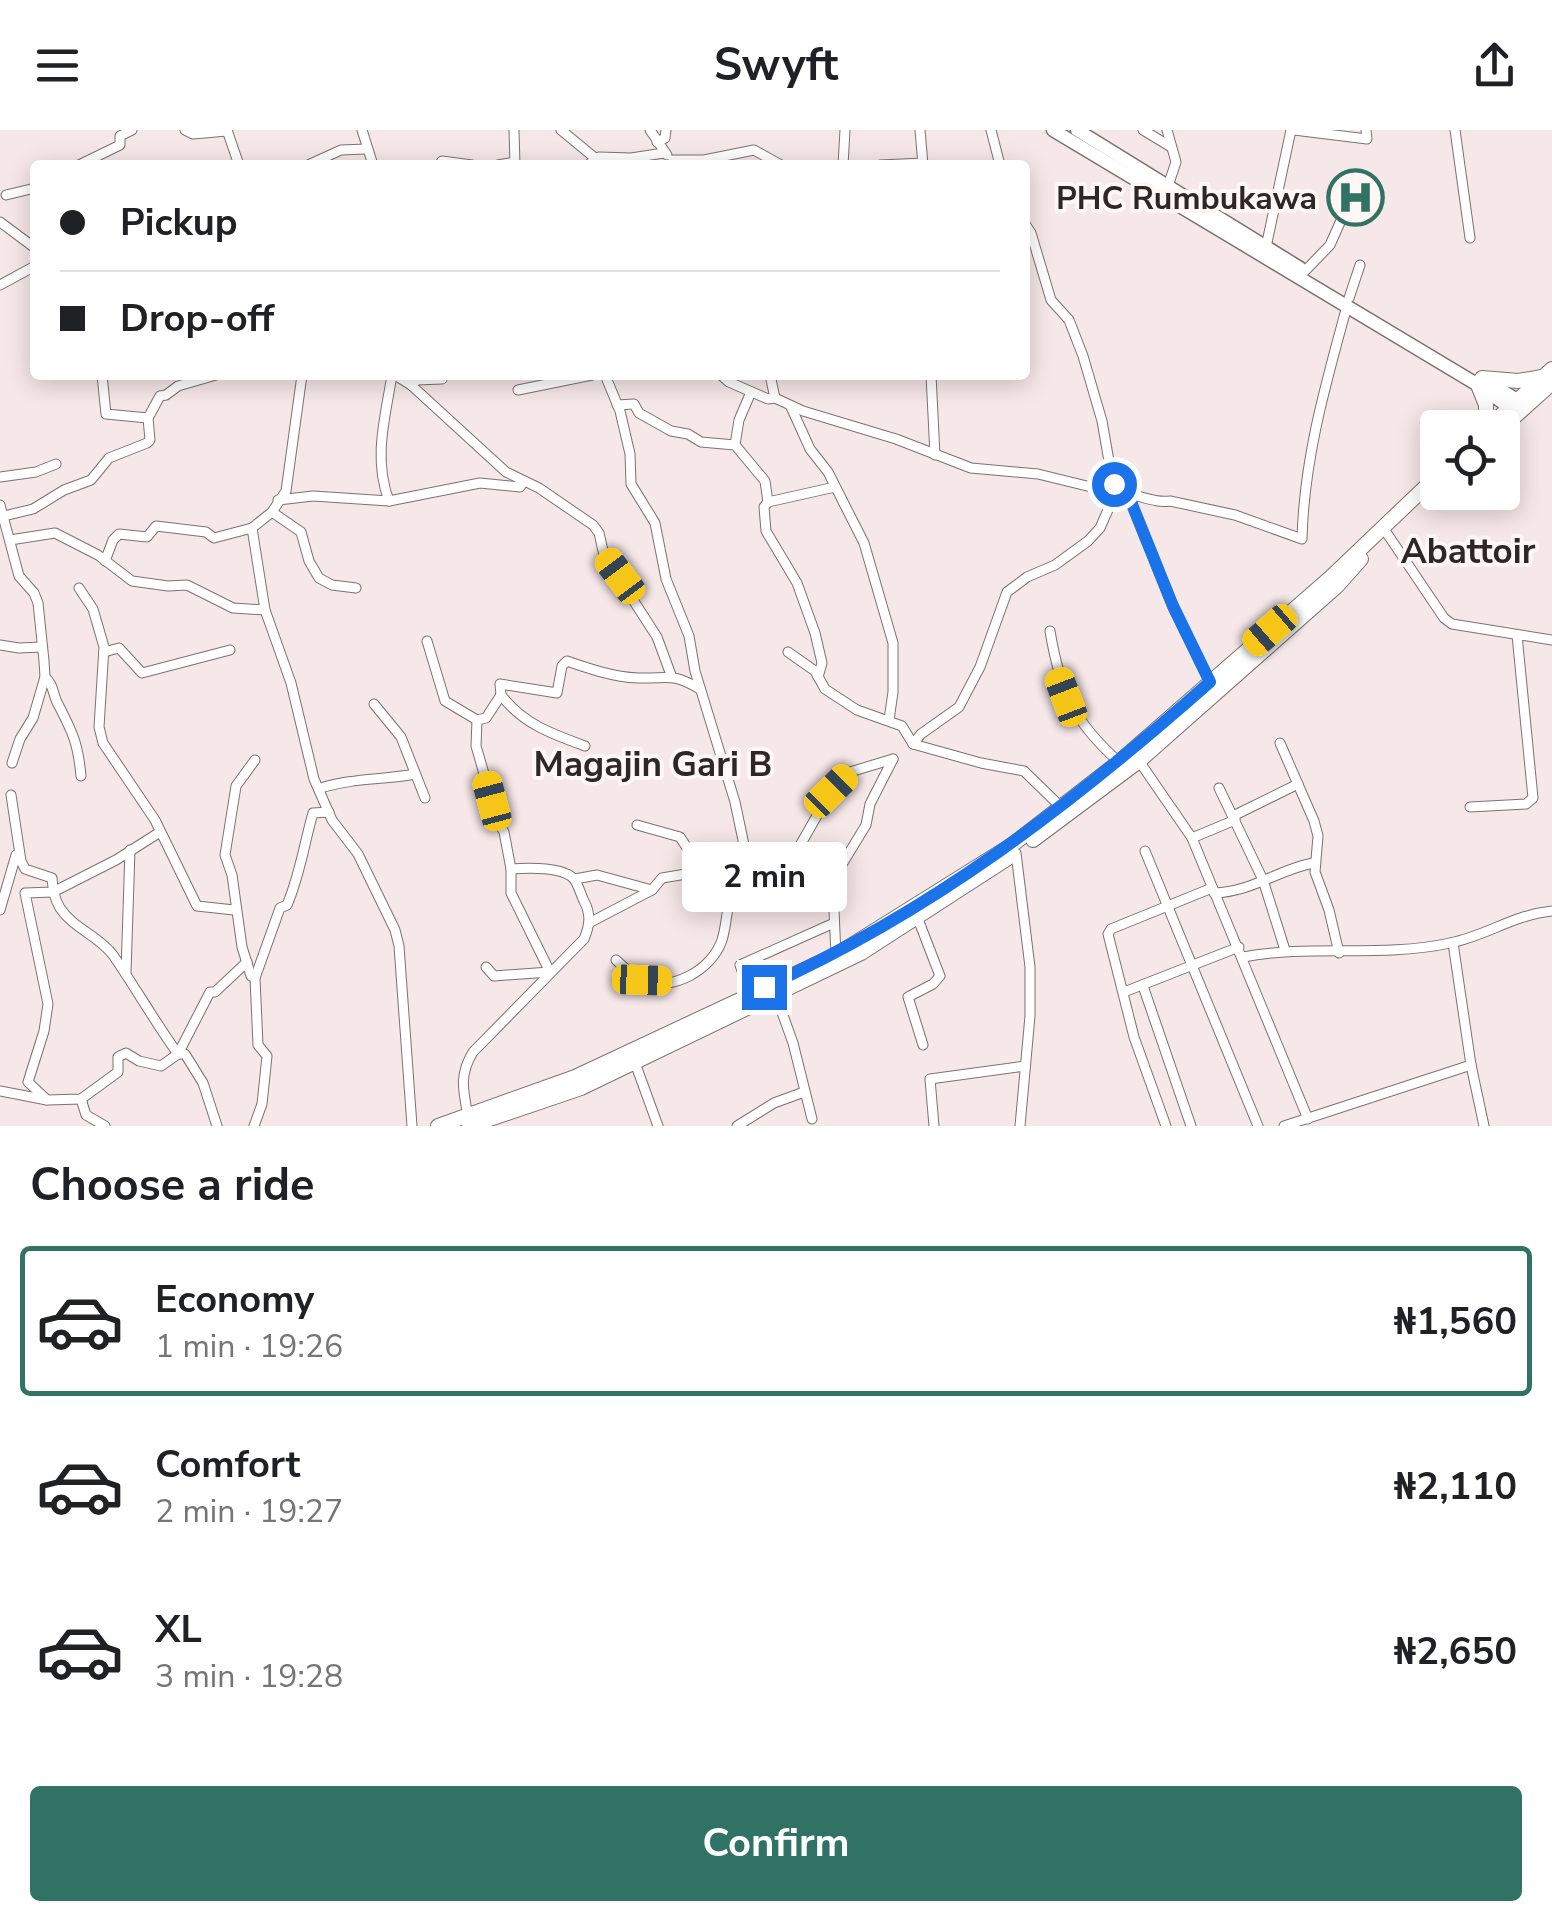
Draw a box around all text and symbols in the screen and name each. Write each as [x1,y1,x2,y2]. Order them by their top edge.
text: Swyft [714,35,838,96]
icon: menu [30,38,85,93]
icon: share [1467,38,1522,93]
hospital icon: PHC Rumbukawa [1326,168,1386,228]
place label: PHC Rumbukawa [1056,177,1317,220]
text: Pickup [120,197,238,248]
text: Drop-off [120,293,274,344]
map controls [1420,410,1520,510]
button: locate [1420,410,1520,510]
route start [1092,462,1137,507]
district label: Abattoir [1401,528,1536,575]
car [590,543,650,609]
car [1238,599,1302,661]
car [1041,664,1091,730]
district label: Magajin Gari B [534,741,772,788]
car [799,759,863,823]
car [470,768,514,834]
callout: 2 min [682,842,846,912]
text: 2 min [723,855,806,898]
car [611,964,673,996]
route end [742,965,787,1010]
text: Choose a ride [30,1155,315,1216]
text: Economy [155,1274,314,1325]
icon: car [35,1276,125,1366]
text: ₦1,560 [1394,1296,1517,1347]
text: 1 min · 19:26 [155,1325,343,1368]
text: Comfort [155,1439,300,1490]
icon: car [35,1441,125,1531]
text: ₦2,110 [1394,1461,1517,1512]
text: 2 min · 19:27 [155,1490,343,1533]
text: XL [155,1604,202,1655]
icon: car [35,1606,125,1696]
text: ₦2,650 [1394,1626,1517,1677]
text: 3 min · 19:28 [155,1655,343,1698]
button: Confirm [30,1786,1522,1901]

